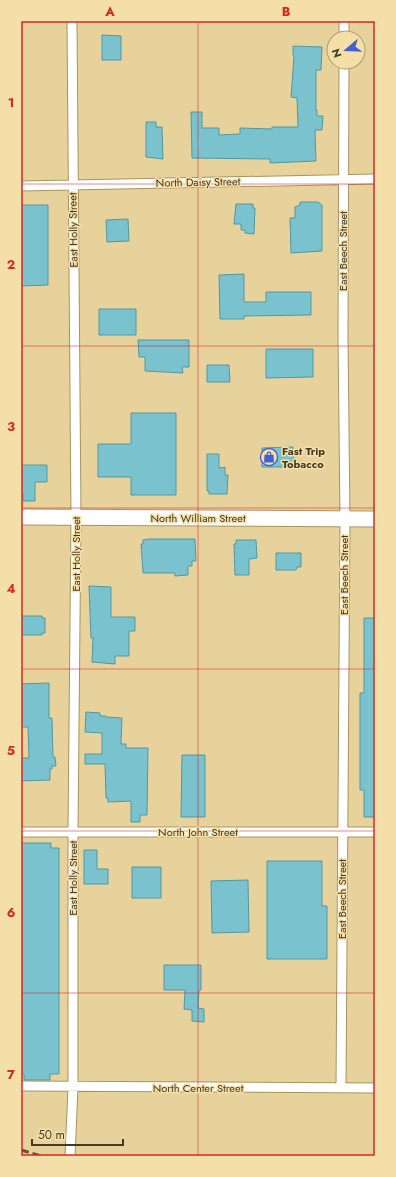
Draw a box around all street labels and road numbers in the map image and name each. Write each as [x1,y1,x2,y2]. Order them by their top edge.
street label: North Daisy Street [156,173,241,191]
street label: East Holly Street [64,192,82,268]
street label: East Beech Street [335,211,351,291]
street label: North William Street [150,510,246,526]
street label: East Holly Street [68,516,84,592]
street label: East Beech Street [336,535,352,615]
street label: North John Street [158,824,238,840]
street label: East Holly Street [65,840,81,916]
street label: East Beech Street [334,859,350,939]
street label: North Center Street [153,1080,244,1096]

